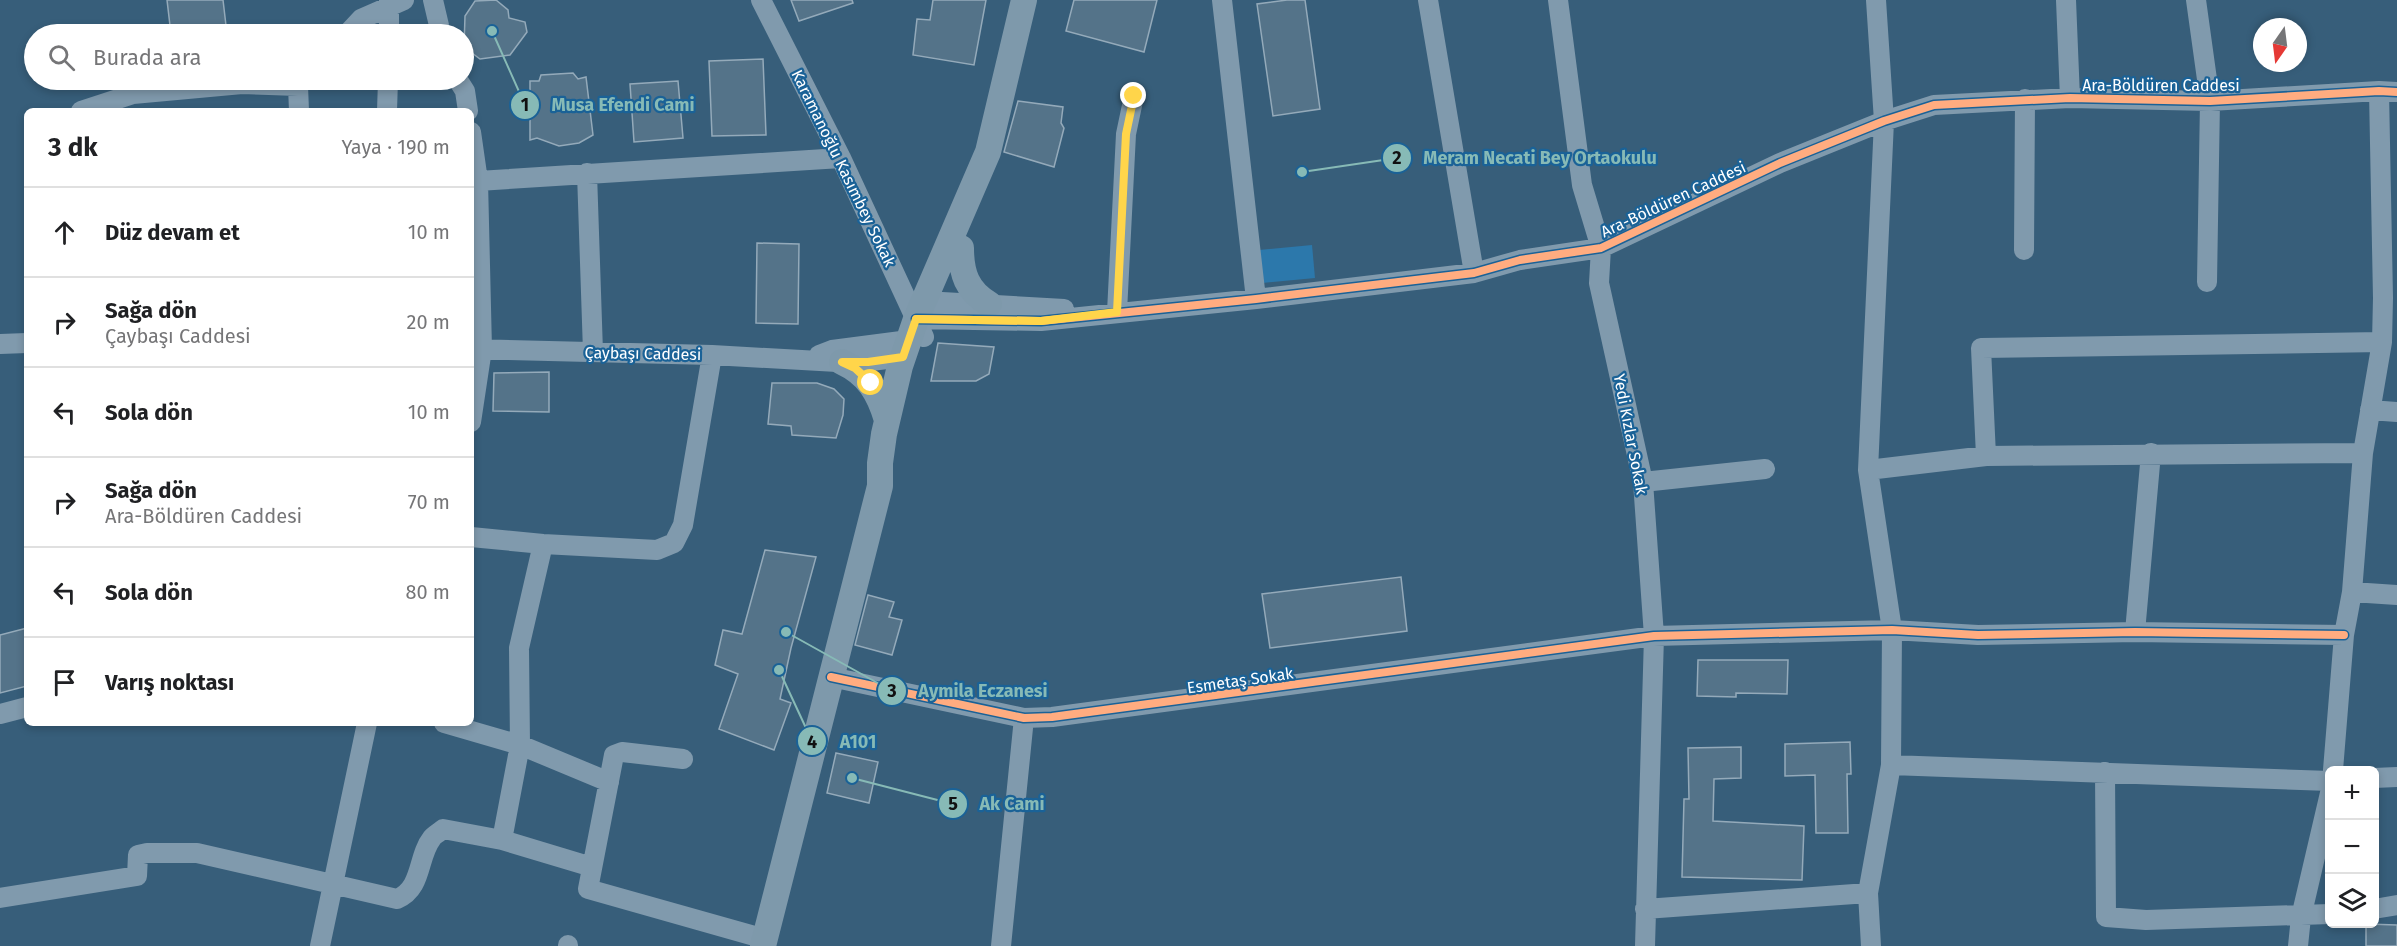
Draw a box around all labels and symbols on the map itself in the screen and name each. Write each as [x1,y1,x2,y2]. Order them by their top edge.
north arrow [2253,18,2307,72]
street label: Karamanoğlu Kasımbey Sokak [787,67,900,271]
street label: Ara-Böldüren Caddesi [2082,76,2240,95]
route end [1120,82,1146,108]
callout: Musa Efendi Cami [510,87,707,123]
text: 1 [521,94,529,116]
text: Musa Efendi Cami [551,94,695,116]
callout: Meram Necati Bey Ortaokulu [1382,140,1669,176]
text: 2 [1392,147,1402,169]
text: Meram Necati Bey Ortaokulu [1423,147,1657,169]
street label: Ara-Böldüren Caddesi [1598,158,1749,241]
street label: Çaybaşı Caddesi [585,343,701,365]
route start [857,369,883,395]
street label: Yedi Kızlar Sokak [1609,372,1652,497]
street label: Esmetaş Sokak [1186,664,1295,698]
callout: Aymila Eczanesi [877,673,1060,709]
text: 3 [886,680,897,702]
text: Aymila Eczanesi [917,680,1048,702]
callout: A101 [797,723,888,759]
text: 4 [807,731,817,753]
text: A101 [839,731,876,753]
callout: Ak Cami [938,786,1057,822]
text: 5 [948,793,958,815]
text: Ak Cami [978,793,1045,815]

